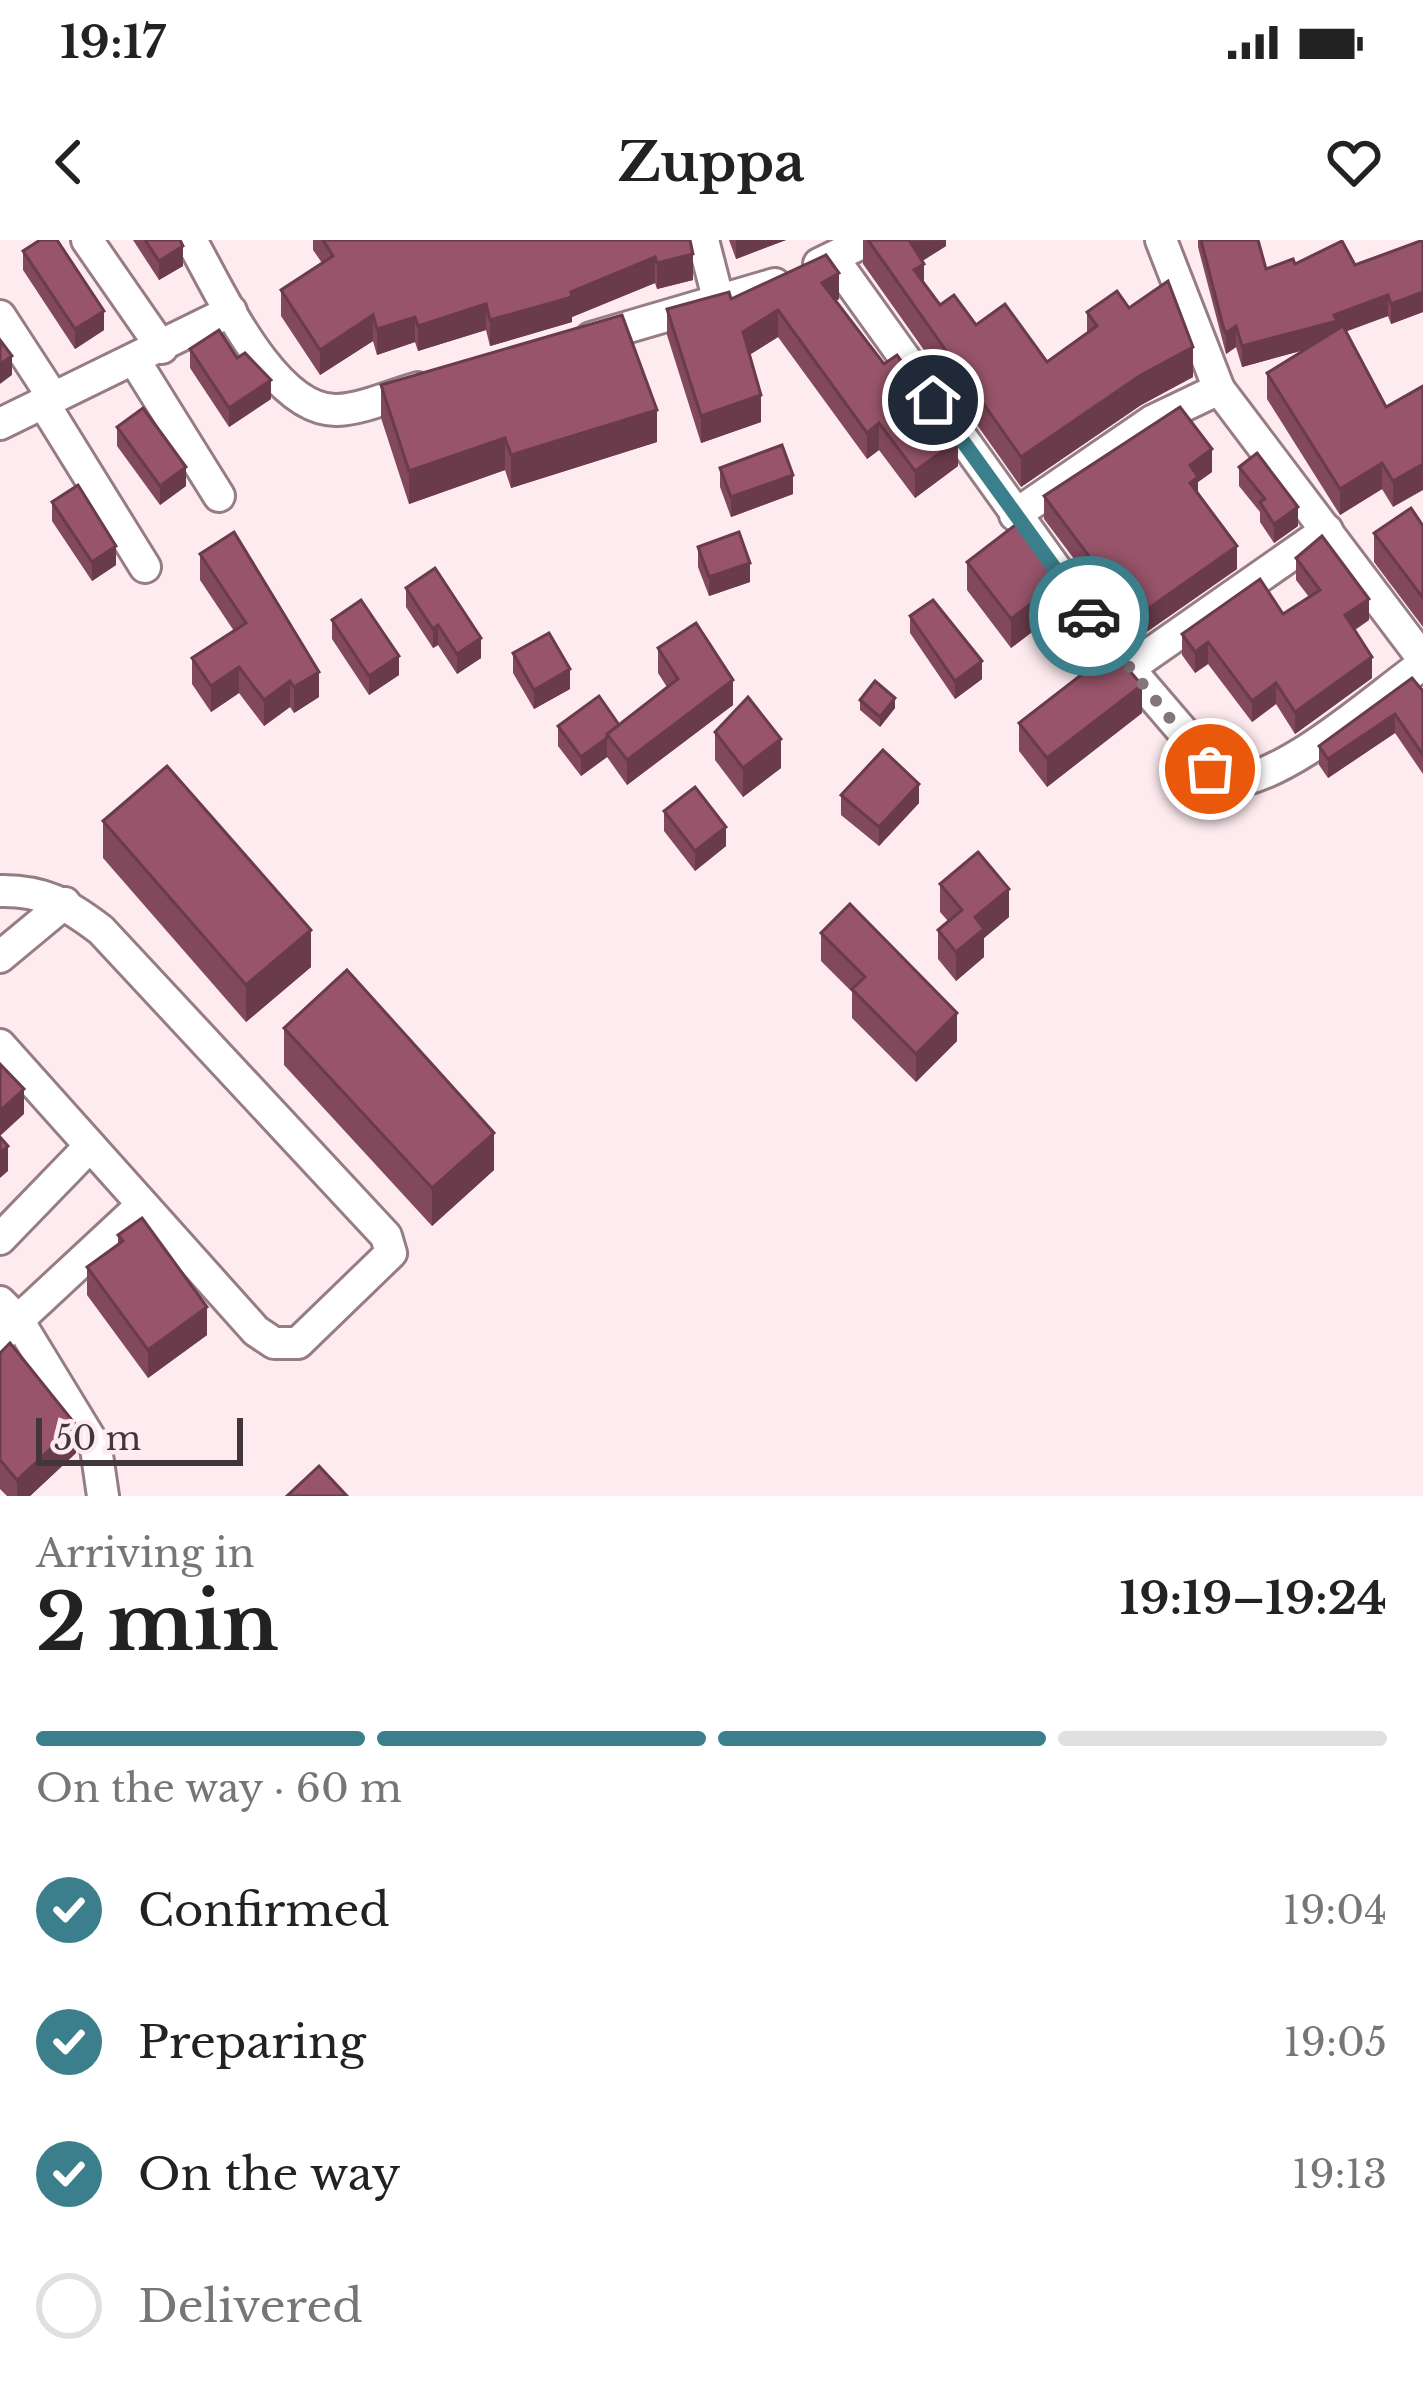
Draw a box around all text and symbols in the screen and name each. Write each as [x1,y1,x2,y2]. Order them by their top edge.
text: 19:17 [60,14,166,70]
icon: back [36,129,102,195]
text: Zuppa [618,129,805,196]
icon: heart [1321,129,1387,195]
pin [882,349,984,451]
icon: home [900,367,966,433]
courier [1029,556,1149,676]
icon: car [1056,583,1122,649]
pin [1159,718,1261,820]
icon: bag [1177,736,1243,802]
scale bar [36,1412,243,1465]
text: 50 m [54,1418,141,1459]
text: Arriving in [36,1529,255,1578]
text: 19:19–19:24 [1120,1570,1387,1626]
text: 2 min [36,1574,279,1671]
text: On the way · 60 m [36,1764,402,1813]
icon: check [36,1877,102,1943]
text: Confirmed [138,1882,390,1938]
text: 19:04 [1283,1886,1387,1935]
icon: check [36,2009,102,2075]
text: Preparing [138,2014,366,2070]
text: 19:05 [1283,2018,1387,2067]
icon: check [36,2141,102,2207]
text: On the way [138,2146,401,2202]
text: 19:13 [1292,2150,1387,2199]
text: Delivered [138,2278,363,2334]

